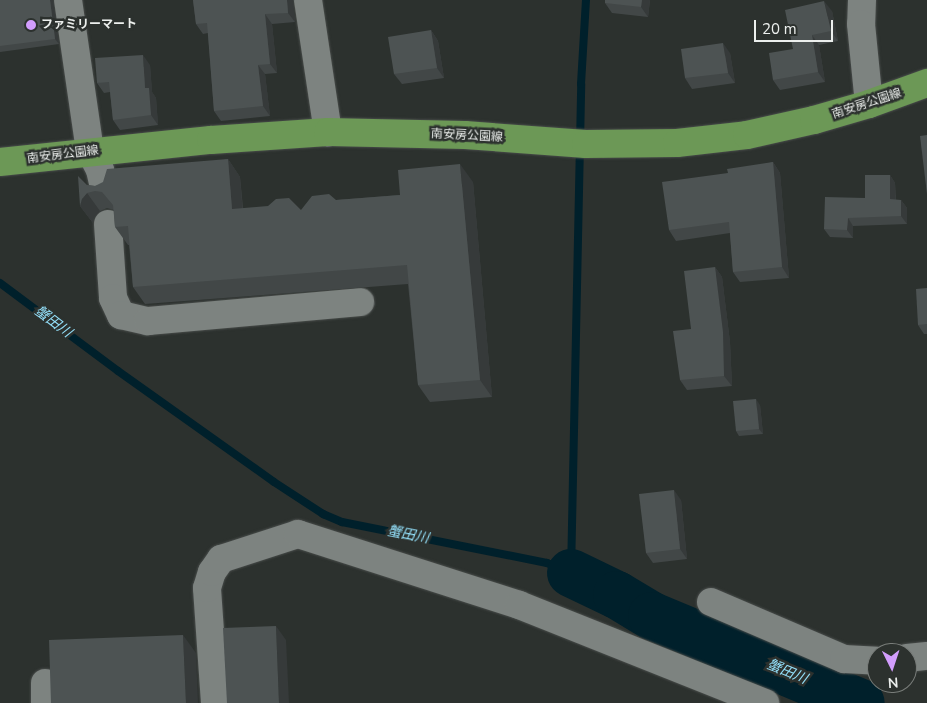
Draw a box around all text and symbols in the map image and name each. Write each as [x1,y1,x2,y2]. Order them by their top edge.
scale bar [757,10,836,42]
place label: ファミリーマート [41,18,137,32]
marker: ファミリーマート [25,19,37,31]
text: 20 m [762,19,797,39]
street label: 南安房公園線 [831,86,903,122]
street label: 南安房公園線 [431,127,503,145]
street label: 南安房公園線 [26,143,100,167]
water label: 蟹田川 [31,303,75,341]
water label: 蟹田川 [386,523,430,547]
north arrow [867,643,917,693]
water label: 蟹田川 [764,656,810,688]
text: N [887,673,899,692]

